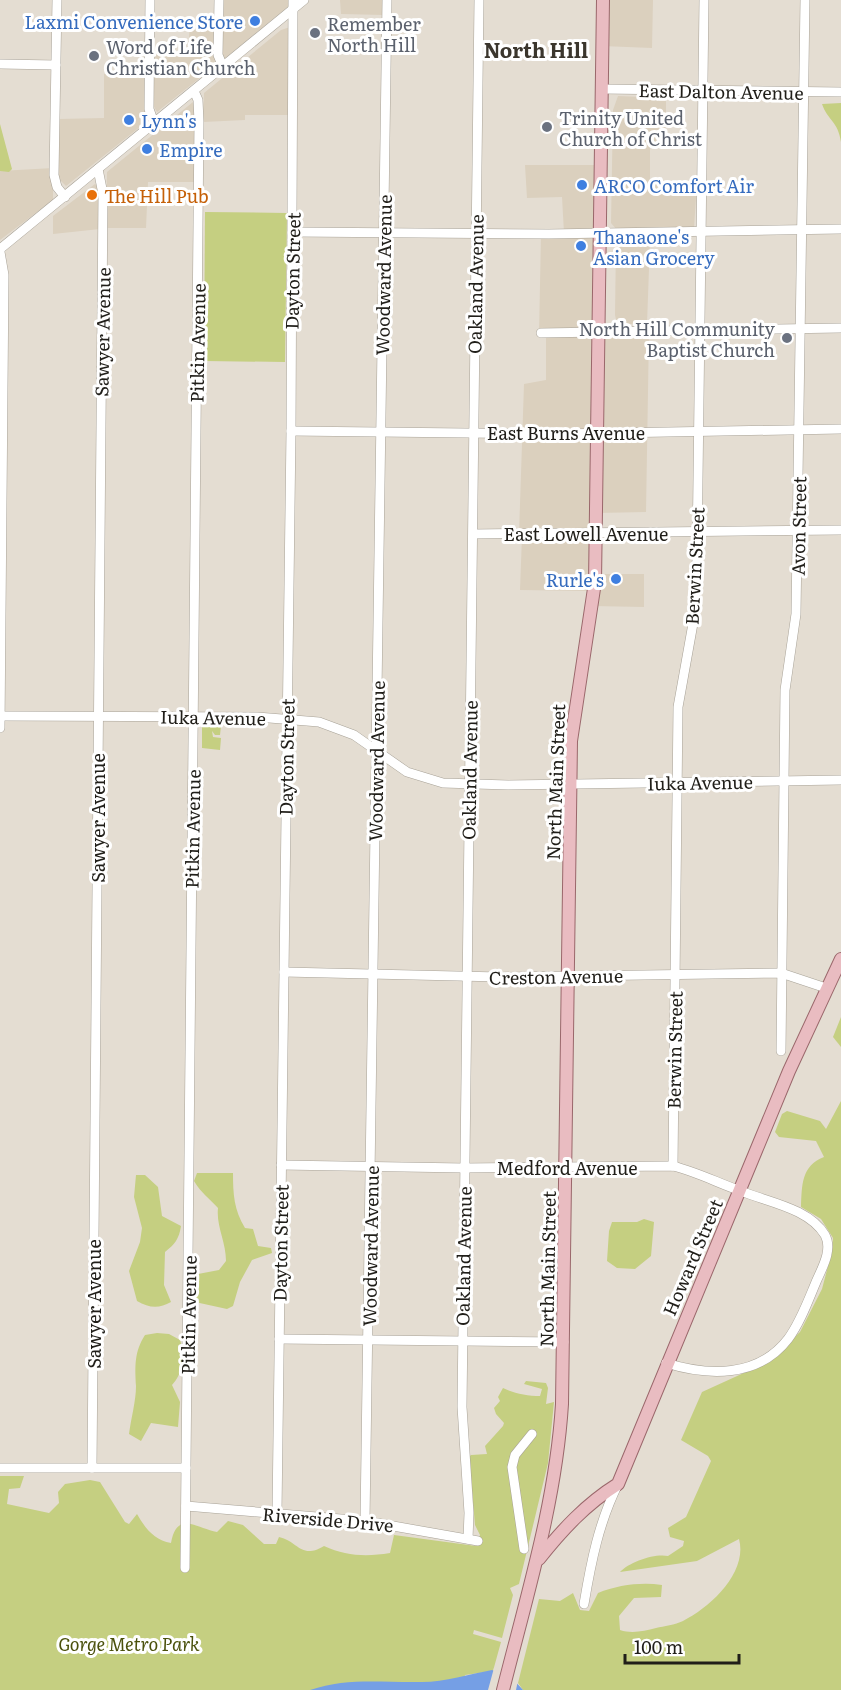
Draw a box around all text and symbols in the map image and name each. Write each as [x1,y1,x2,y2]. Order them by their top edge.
place label: Laxmi Convenience Store [25,8,243,35]
place label: Remember North Hill [327,10,421,58]
marker: Laxmi Convenience Store [248,14,262,28]
marker: Remember North Hill [308,26,322,40]
place label: Word of Life Christian Church [106,33,255,81]
district label: North Hill [484,34,588,64]
marker: Word of Life Christian Church [87,49,101,63]
street label: East Dalton Avenue [638,76,804,106]
place label: Trinity United Church of Christ [559,104,703,152]
place label: Lynn's [141,107,196,134]
marker: Lynn's [122,113,136,127]
marker: Trinity United Church of Christ [540,120,554,134]
place label: Empire [159,136,223,163]
marker: Empire [140,142,154,156]
place label: ARCO Comfort Air [594,172,755,199]
marker: ARCO Comfort Air [575,178,589,192]
place label: The Hill Pub [104,182,209,209]
marker: The Hill Pub [85,188,99,202]
street label: Woodward Avenue [368,194,398,356]
street label: Dayton Street [277,211,307,330]
street label: Oakland Avenue [460,214,490,354]
place label: Thanaone's Asian Grocery [593,223,715,271]
marker: Thanaone's Asian Grocery [574,239,588,253]
street label: Sawyer Avenue [87,267,117,397]
street label: Pitkin Avenue [182,283,212,403]
place label: North Hill Community Baptist Church [579,315,776,363]
marker: North Hill Community Baptist Church [780,331,794,345]
street label: East Burns Avenue [487,419,645,446]
street label: Avon Street [784,475,812,576]
street label: Berwin Street [677,506,711,626]
street label: East Lowell Avenue [504,520,668,547]
place label: Rurle's [546,566,604,593]
marker: Rurle's [609,572,623,586]
street label: Woodward Avenue [361,680,391,842]
street label: Dayton Street [271,697,301,816]
street label: Oakland Avenue [454,700,484,840]
street label: Iuka Avenue [160,703,266,731]
street label: North Main Street [539,703,571,861]
street label: Sawyer Avenue [84,753,111,883]
street label: Iuka Avenue [647,768,753,796]
street label: Pitkin Avenue [177,769,207,889]
street label: Creston Avenue [489,961,623,991]
street label: Berwin Street [659,990,689,1109]
street label: Medford Avenue [496,1154,638,1181]
street label: Woodward Avenue [355,1165,385,1327]
street label: Dayton Street [265,1183,295,1302]
street label: Oakland Avenue [448,1186,478,1326]
street label: North Main Street [532,1190,562,1347]
street label: Howard Street [655,1194,729,1320]
street label: Sawyer Avenue [80,1239,107,1369]
street label: Pitkin Avenue [173,1255,203,1375]
street label: Riverside Drive [261,1500,395,1538]
scale bar [625,1627,739,1665]
park label: Gorge Metro Park [58,1630,200,1657]
text: 100 m [634,1633,683,1660]

